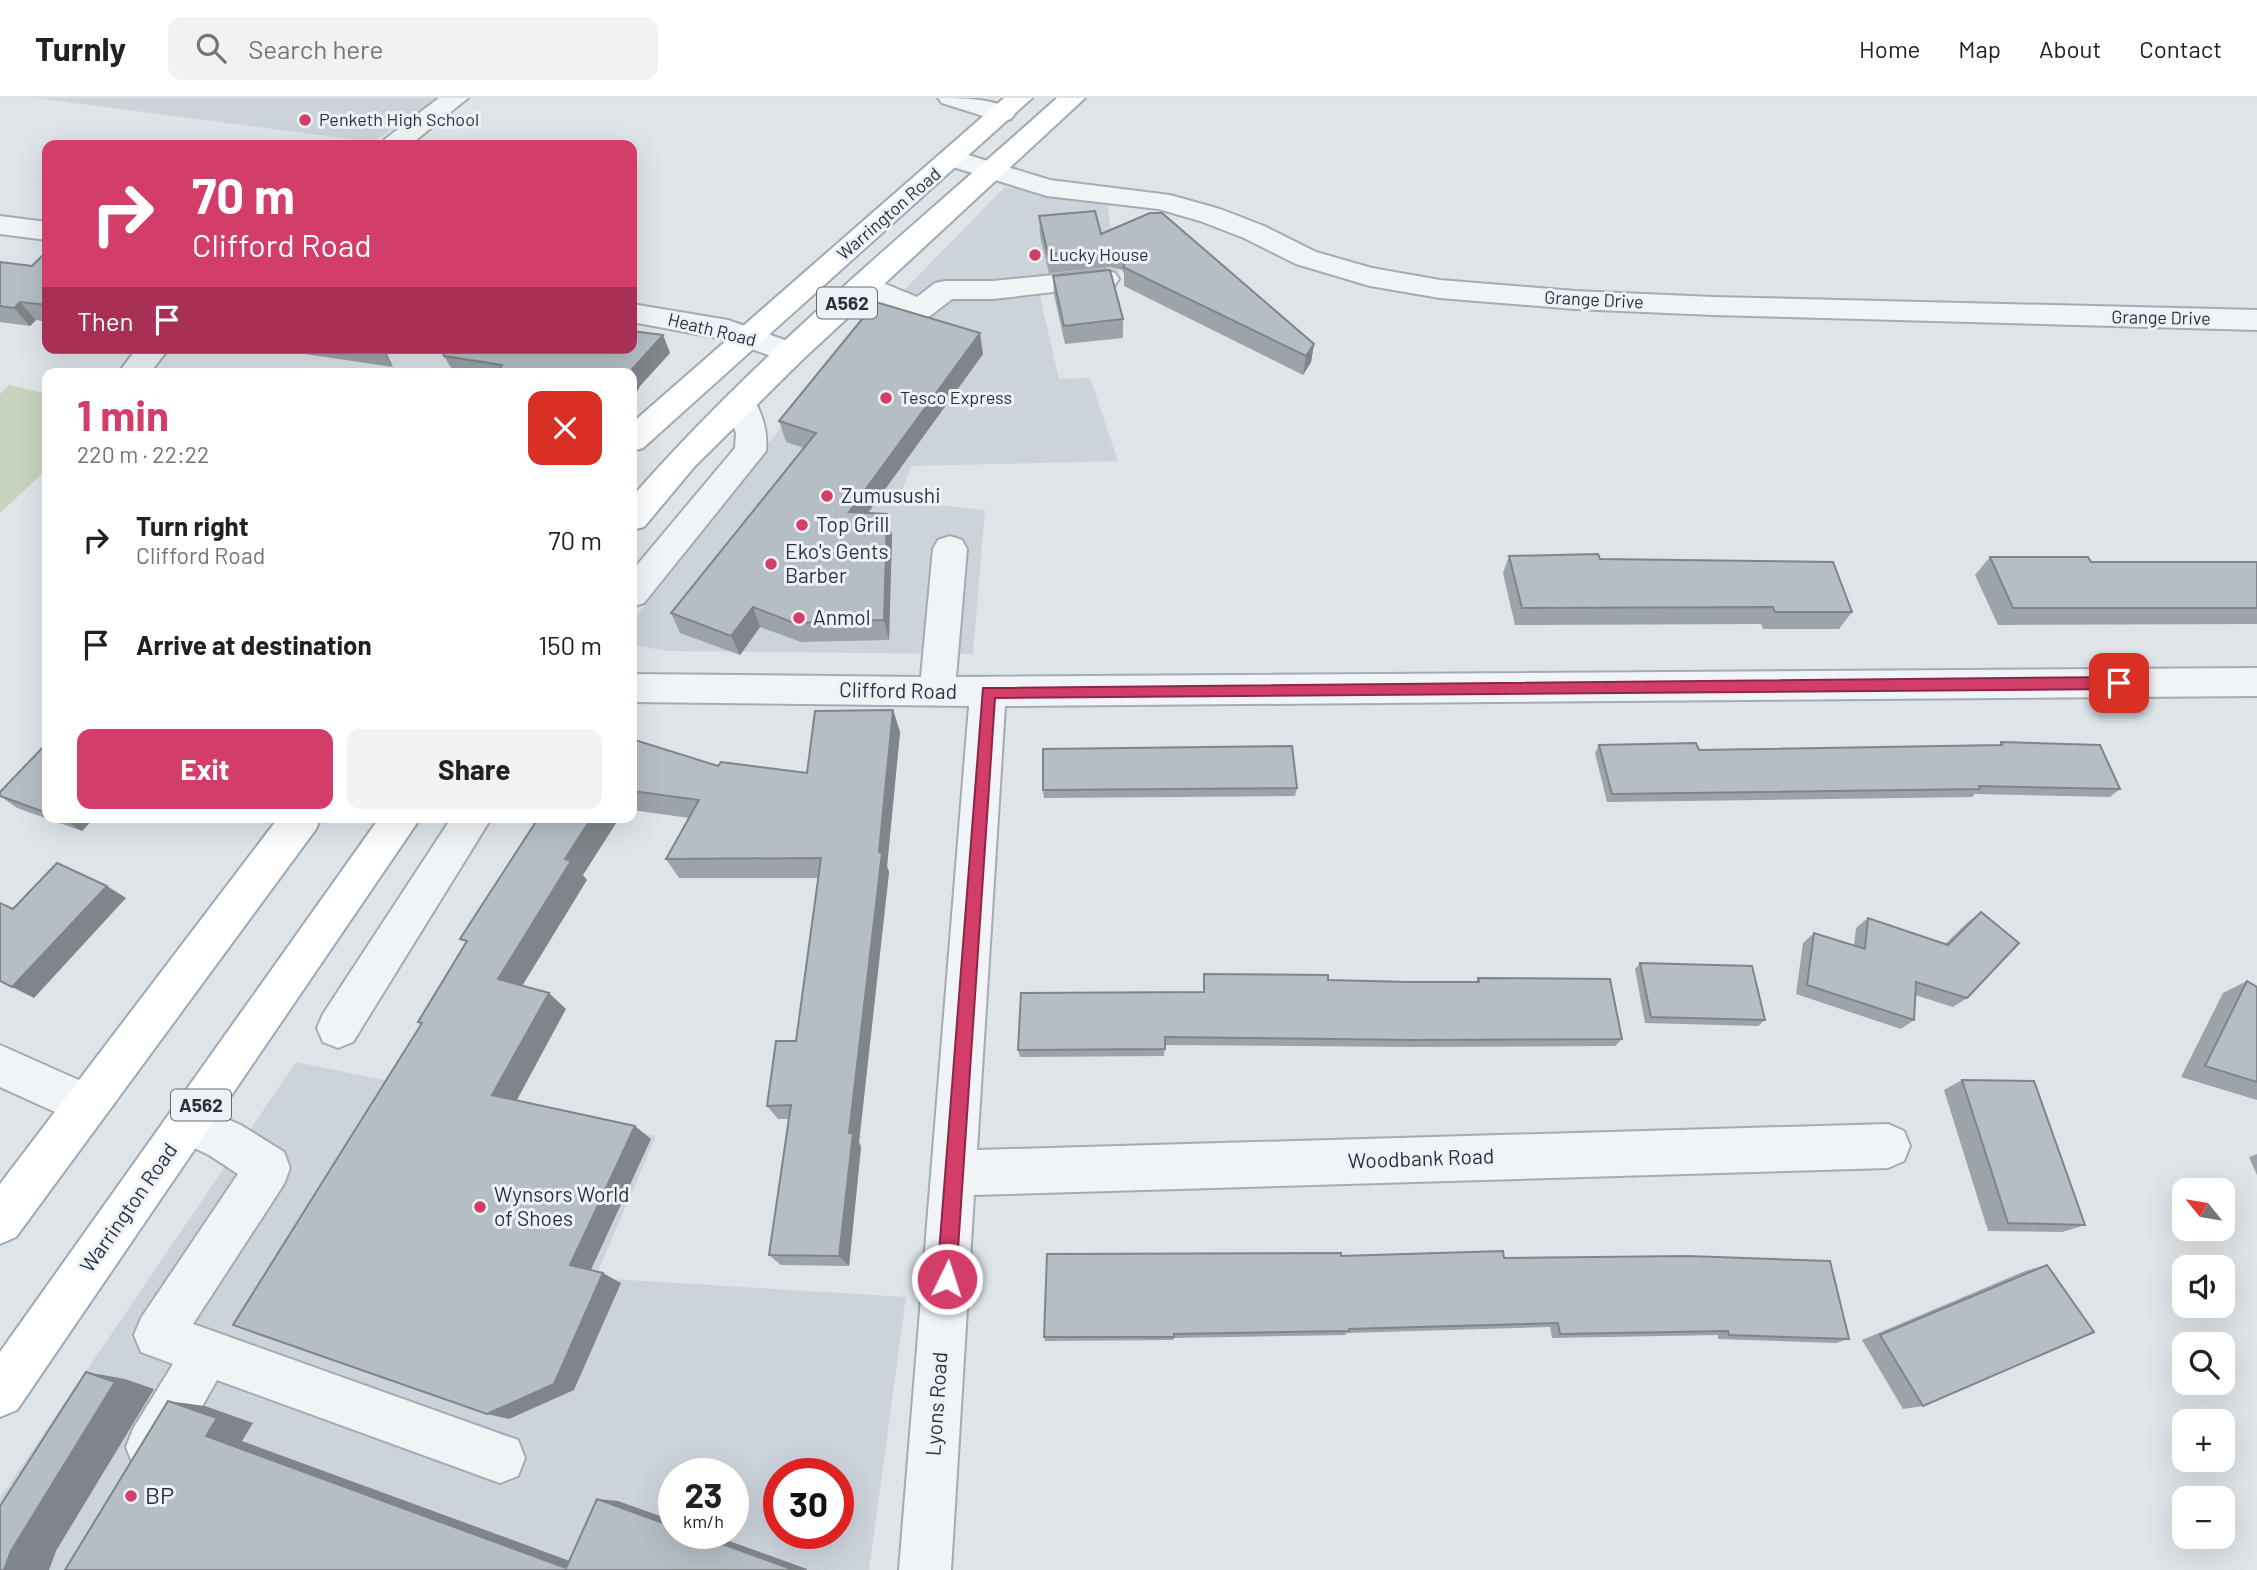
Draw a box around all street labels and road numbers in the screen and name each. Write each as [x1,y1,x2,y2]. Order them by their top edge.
street label: Warrington Road [832,162,945,264]
street label: Grange Drive [1544,285,1644,313]
road number: A562 [817,288,877,318]
street label: Grange Drive [2111,305,2211,329]
street label: Heath Road [666,307,759,351]
street label: Clifford Road [839,676,957,703]
road number: A562 [171,1090,231,1121]
street label: Warrington Road [74,1138,182,1277]
street label: Woodbank Road [1347,1142,1495,1173]
street label: Lyons Road [919,1351,952,1457]

